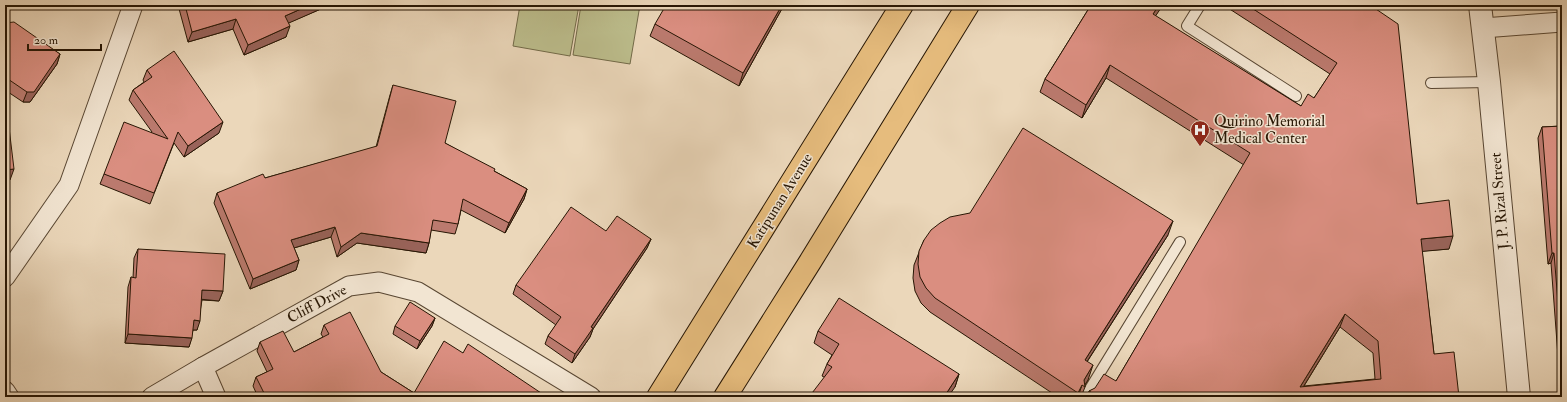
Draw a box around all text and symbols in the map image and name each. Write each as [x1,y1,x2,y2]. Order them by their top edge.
scale bar [28,26,101,52]
text: 20 m [34,33,59,48]
place label: Quirino Memorial Medical Center [1214,112,1325,148]
hospital icon: Quirino Memorial Medical Center [1189,119,1211,147]
street label: Katipunan Avenue [743,150,818,253]
street label: J. P. Rizal Street [1486,152,1515,251]
street label: Cliff Drive [284,280,350,328]

